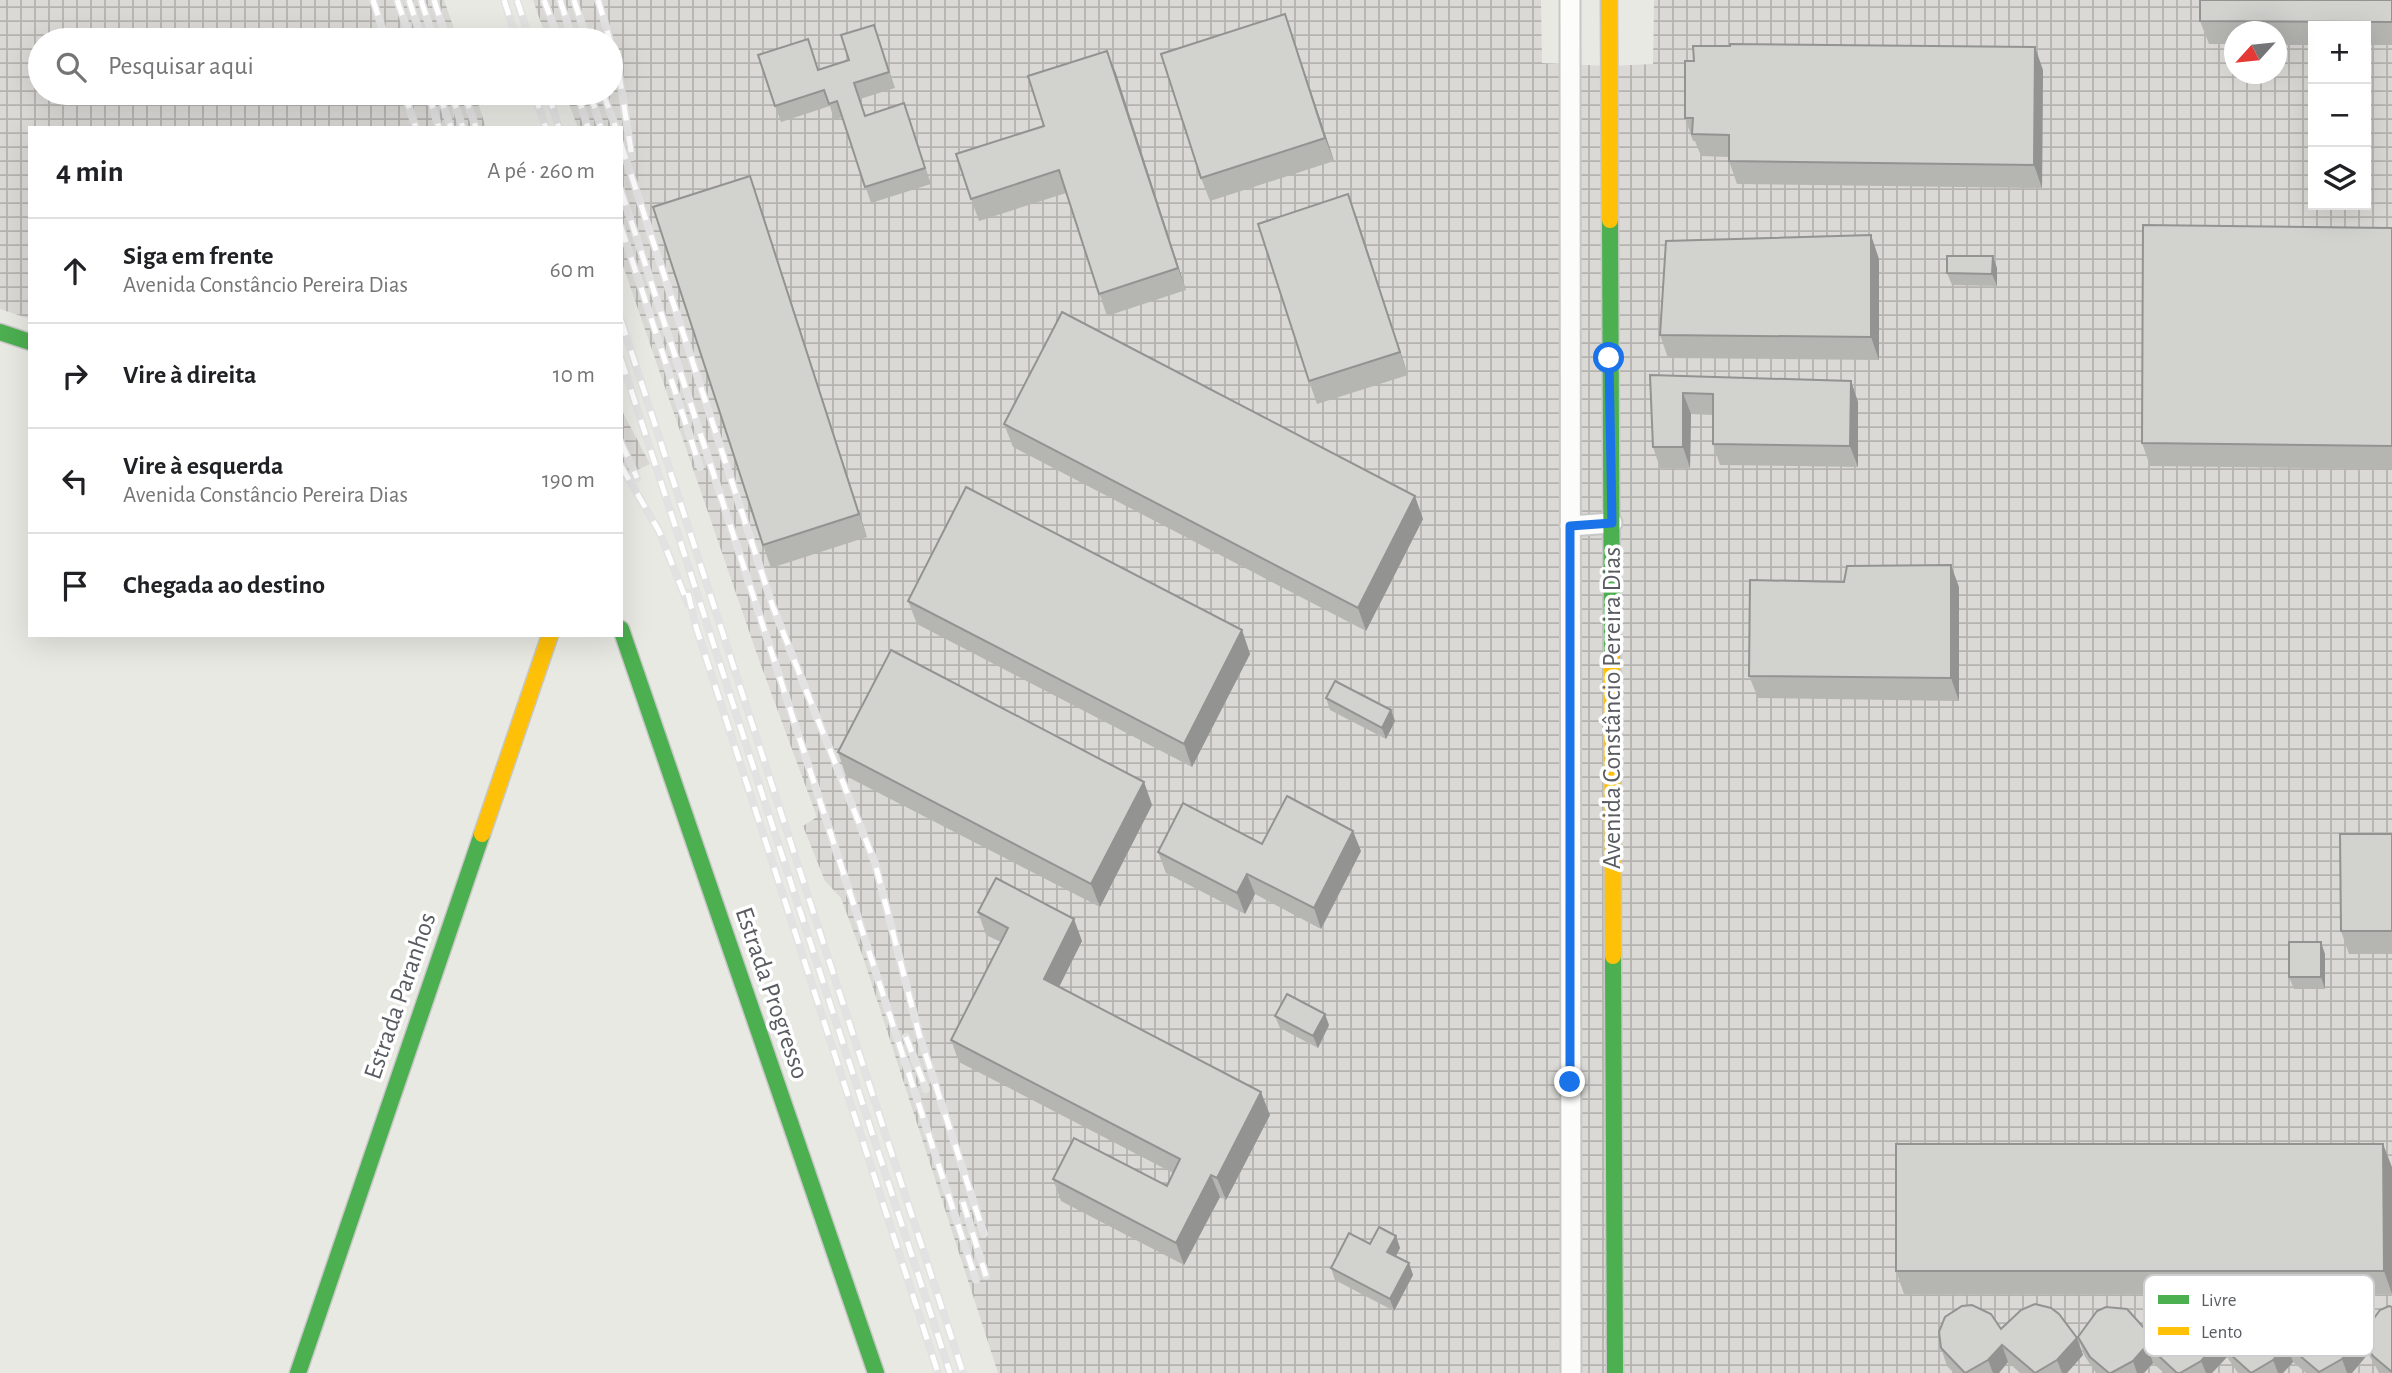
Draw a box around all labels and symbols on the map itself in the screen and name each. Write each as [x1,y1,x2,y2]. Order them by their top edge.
north arrow [2224,21,2287,84]
route start [1593,342,1624,373]
street label: Avenida Constâncio Pereira Dias [1599,547,1625,869]
street label: Estrada Progresso [730,904,814,1082]
street label: Estrada Paranhos [359,909,441,1083]
route end [1554,1066,1585,1097]
legend [2144,1275,2374,1356]
text: Livre [2201,1291,2236,1310]
text: Lento [2201,1323,2242,1342]

